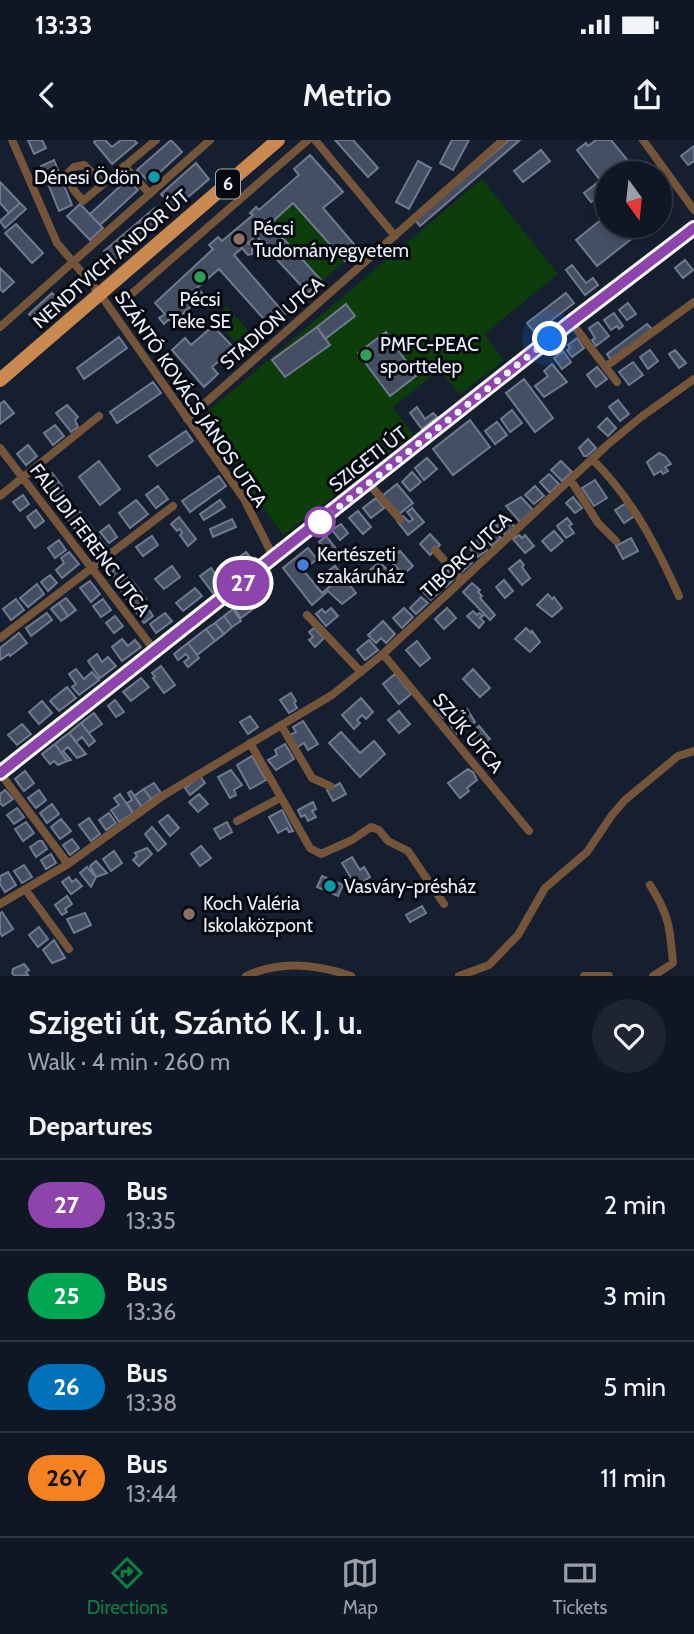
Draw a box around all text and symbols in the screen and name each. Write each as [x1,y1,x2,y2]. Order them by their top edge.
text: 13:33 [35,9,92,41]
text: Metrio [302,75,392,114]
icon: back [28,76,66,114]
icon: share [628,76,666,114]
north arrow [595,161,672,238]
map controls [595,161,672,238]
place label: Dénesi Ödön [34,166,140,189]
marker: Dénesi Ödön [146,169,162,185]
road number: 6 [216,169,240,198]
street label: NENDTVICH ANDOR ÚT [27,184,194,333]
place label: Pécsi Tudományegyetem [253,217,409,262]
marker: Pécsi Tudományegyetem [231,231,247,247]
marker: Pécsi Teke SE [192,269,208,285]
street label: STADION UTCA [216,272,329,374]
street label: SZÁNTÓ KOVÁCS JÁNOS UTCA [110,286,273,512]
place label: Pécsi Teke SE [169,288,231,333]
your location [532,321,567,356]
place label: PMFC-PEAC sporttelep [380,333,479,378]
marker: PMFC-PEAC sporttelep [358,347,374,363]
street label: SZIGETI ÚT [324,421,412,497]
street label: FALUDI FERENC UTCA [25,459,155,621]
unlabelled marker [305,507,335,537]
street label: TIBORC UTCA [416,507,516,603]
place label: Kertészeti szakáruház [317,543,405,588]
marker: Kertészeti szakáruház [295,557,311,573]
line badge: 27 [212,560,274,606]
text: 27 [231,568,255,597]
street label: SZŰK UTCA [428,688,509,778]
place label: Vasváry-présház [344,875,476,898]
marker: Vasváry-présház [322,878,338,894]
place label: Koch Valéria Iskolaközpont [203,892,313,937]
marker: Koch Valéria Iskolaközpont [181,906,197,922]
button: heart [592,999,666,1073]
text: Szigeti út, Szántó K. J. u. [28,1002,363,1042]
text: Walk · 4 min · 260 m [28,1048,230,1076]
text: Departures [28,1110,152,1142]
text: Bus [126,1175,167,1207]
text: 2 min [604,1189,666,1221]
text: 27 [54,1190,79,1219]
text: 13:35 [126,1207,176,1235]
text: Bus [126,1266,167,1298]
text: 3 min [603,1280,666,1312]
text: 25 [54,1281,79,1310]
text: 13:36 [126,1298,176,1326]
text: Bus [126,1357,167,1389]
text: 5 min [603,1371,666,1403]
text: 26 [53,1372,80,1401]
text: 13:38 [126,1389,177,1417]
text: Bus [126,1448,167,1480]
text: 11 min [600,1462,666,1494]
text: 26Y [46,1463,87,1492]
text: 13:44 [126,1480,177,1508]
tab: Directions [87,1554,168,1619]
tab: Map [341,1554,379,1619]
tab: Tickets [553,1554,607,1619]

